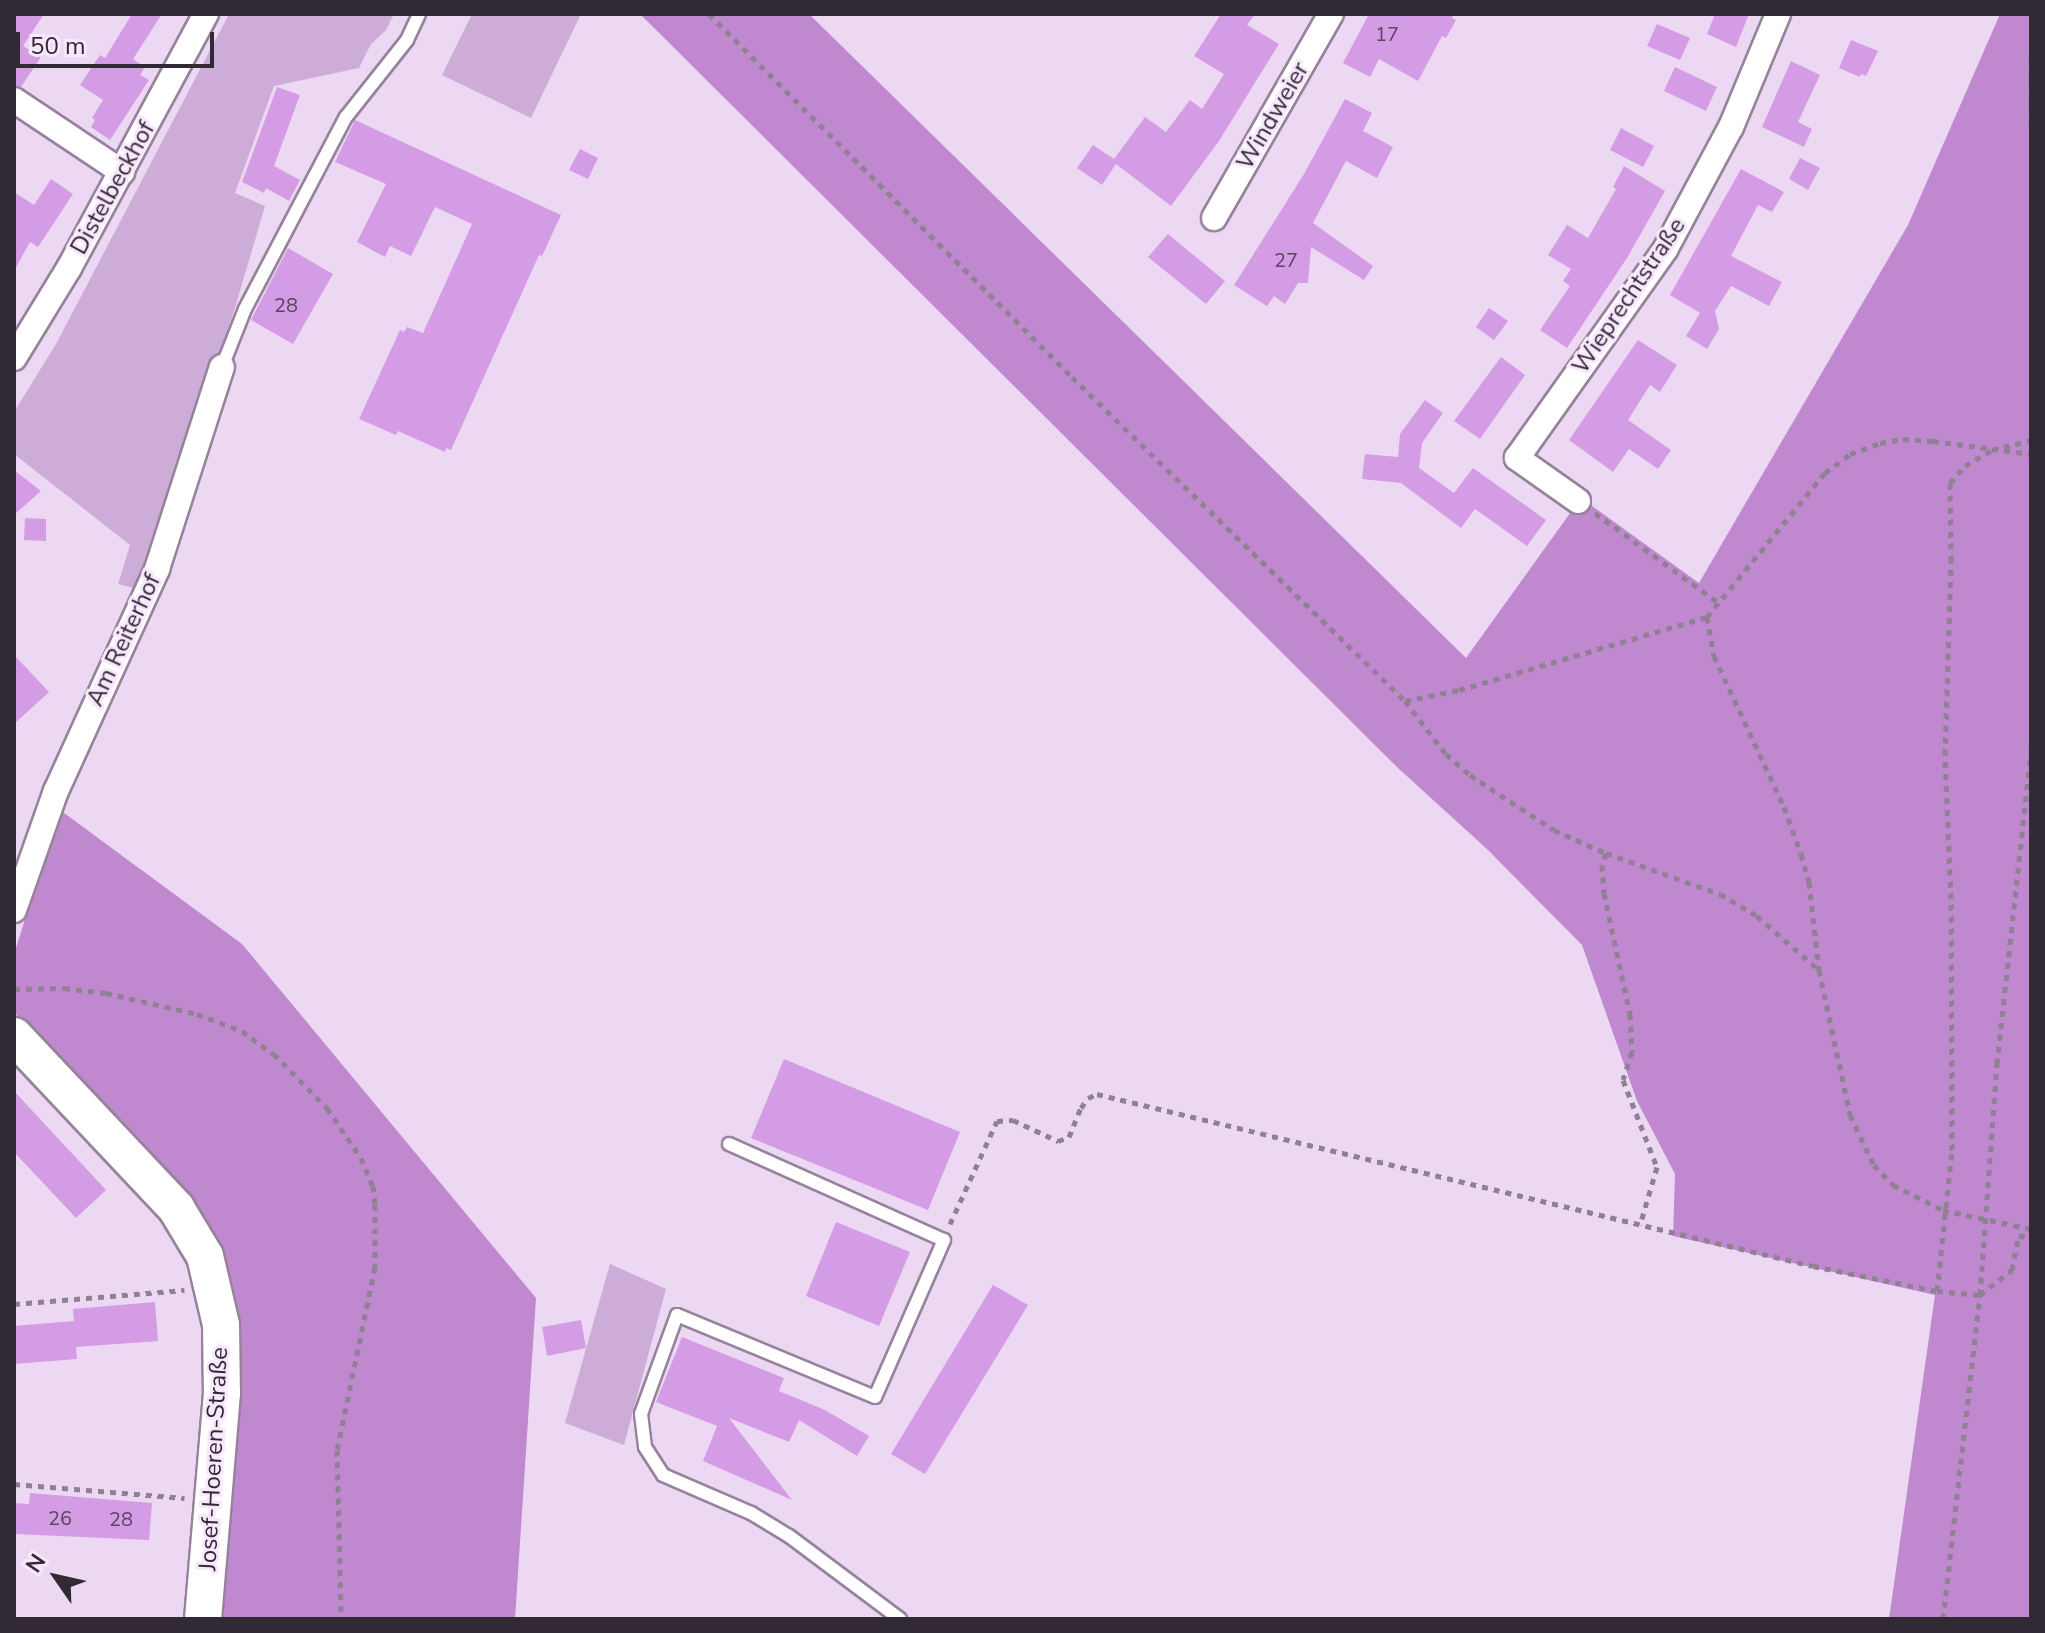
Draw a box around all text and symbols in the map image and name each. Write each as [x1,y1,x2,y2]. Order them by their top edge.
scale bar [20,16,218,66]
house number: 17 [1375,22,1399,46]
text: 50 m [30,30,86,62]
street label: Windweier [1231,57,1315,175]
street label: Distelbeckhof [65,116,161,260]
street label: Wieprechtstraße [1566,213,1692,379]
house number: 27 [1274,248,1298,272]
house number: 28 [274,293,298,317]
street label: Am Reiterhof [81,569,167,711]
street label: Josef-Hoeren-Straße [194,1346,234,1572]
house number: 26 [48,1506,72,1530]
house number: 28 [109,1507,133,1531]
north arrow [16,1537,96,1617]
text: N [19,1548,53,1579]

